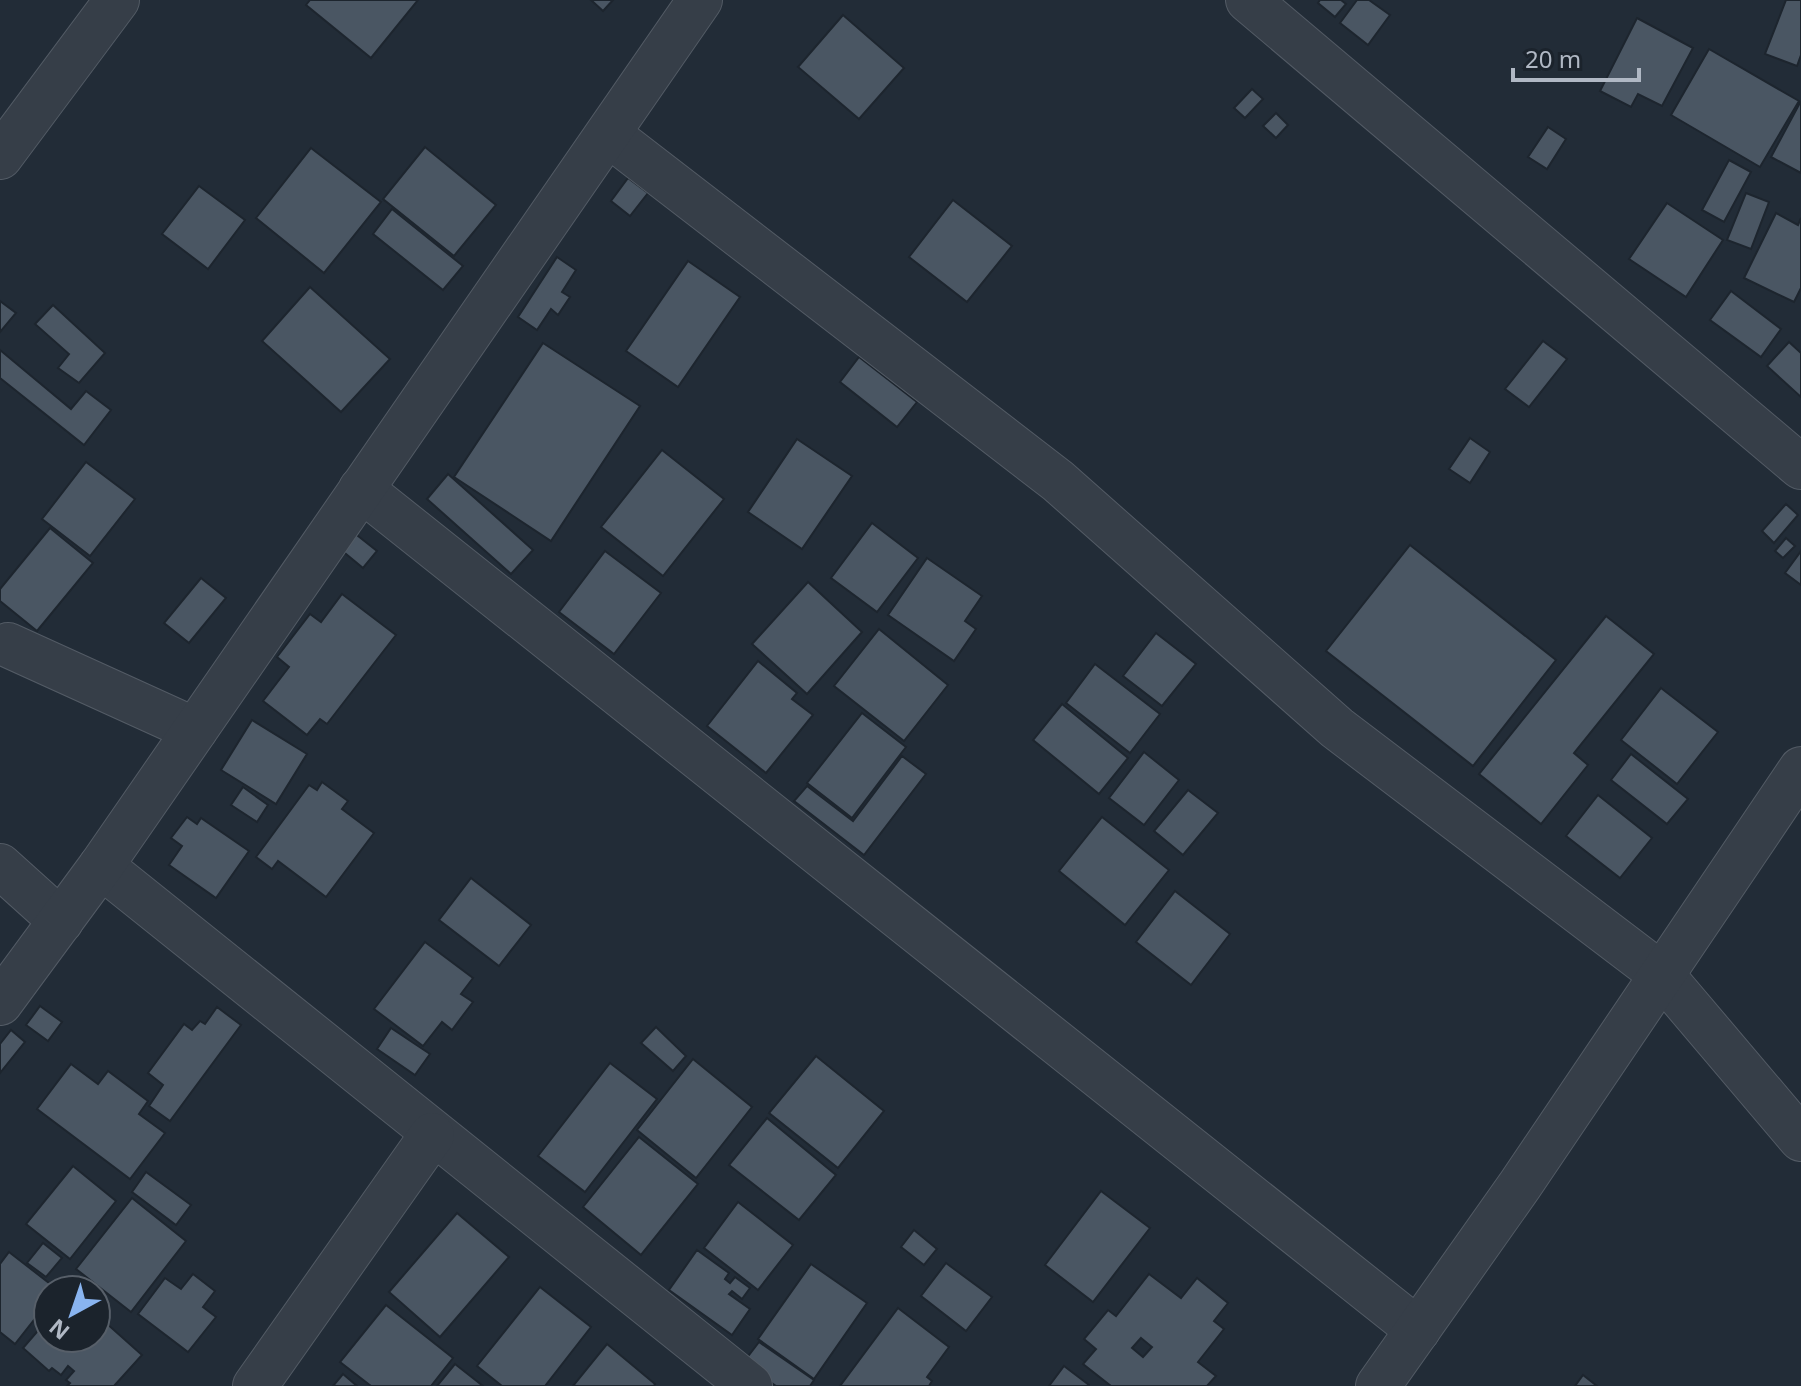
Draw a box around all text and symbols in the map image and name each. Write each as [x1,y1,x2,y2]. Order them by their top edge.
scale bar [1513,32,1639,82]
text: 20 m [1525,42,1581,75]
north arrow [32,1274,112,1354]
text: N [42,1313,75,1347]

